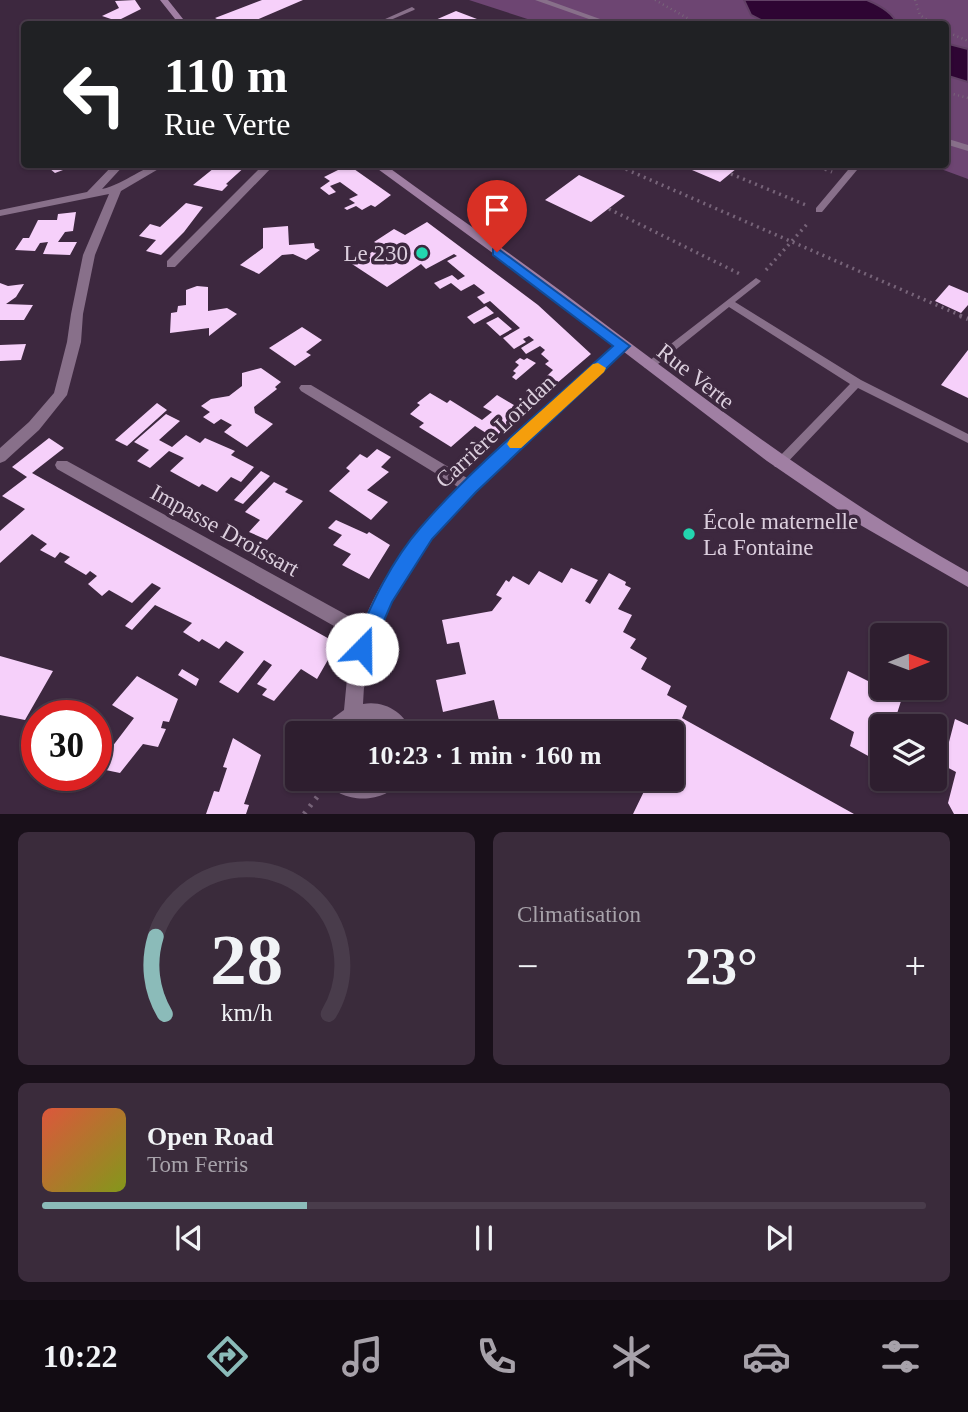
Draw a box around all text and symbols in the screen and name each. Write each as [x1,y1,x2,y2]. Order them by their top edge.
text: 110 m [164,48,288,103]
icon: left [49,49,140,140]
text: Rue Verte [164,106,290,142]
pin [467,180,527,252]
icon: arrive [478,191,516,229]
place label: Le 230 [343,241,408,266]
marker: Le 230 [414,245,430,261]
street label: Rue Verte [652,339,739,414]
street label: Carrière Loridan [431,369,561,493]
street label: Impasse Droissart [146,479,304,582]
place label: École maternelle La Fontaine [703,509,858,560]
marker: École maternelle La Fontaine [681,526,697,542]
position arrow [325,612,399,686]
north arrow [870,623,947,700]
map controls [870,623,947,791]
speed limit sign: 30 [21,700,112,791]
button: layers [870,714,947,791]
text: 10:23 · 1 min · 160 m [368,741,602,770]
text: Climatisation [517,902,641,927]
text: 28 [210,920,283,1001]
text: 23° [685,938,758,995]
text: − [517,945,538,987]
text: + [905,945,926,987]
text: km/h [221,999,273,1026]
text: Open Road [147,1122,273,1151]
text: Tom Ferris [147,1152,248,1177]
icon: previous [170,1219,208,1257]
icon: pause [465,1219,503,1257]
icon: next [760,1219,798,1257]
icon: directions [203,1332,252,1381]
icon: music [338,1332,387,1381]
icon: phone [472,1332,521,1381]
icon: climate [607,1332,656,1381]
icon: car [742,1332,791,1381]
icon: filters [876,1332,925,1381]
text: 10:22 [43,1338,117,1374]

